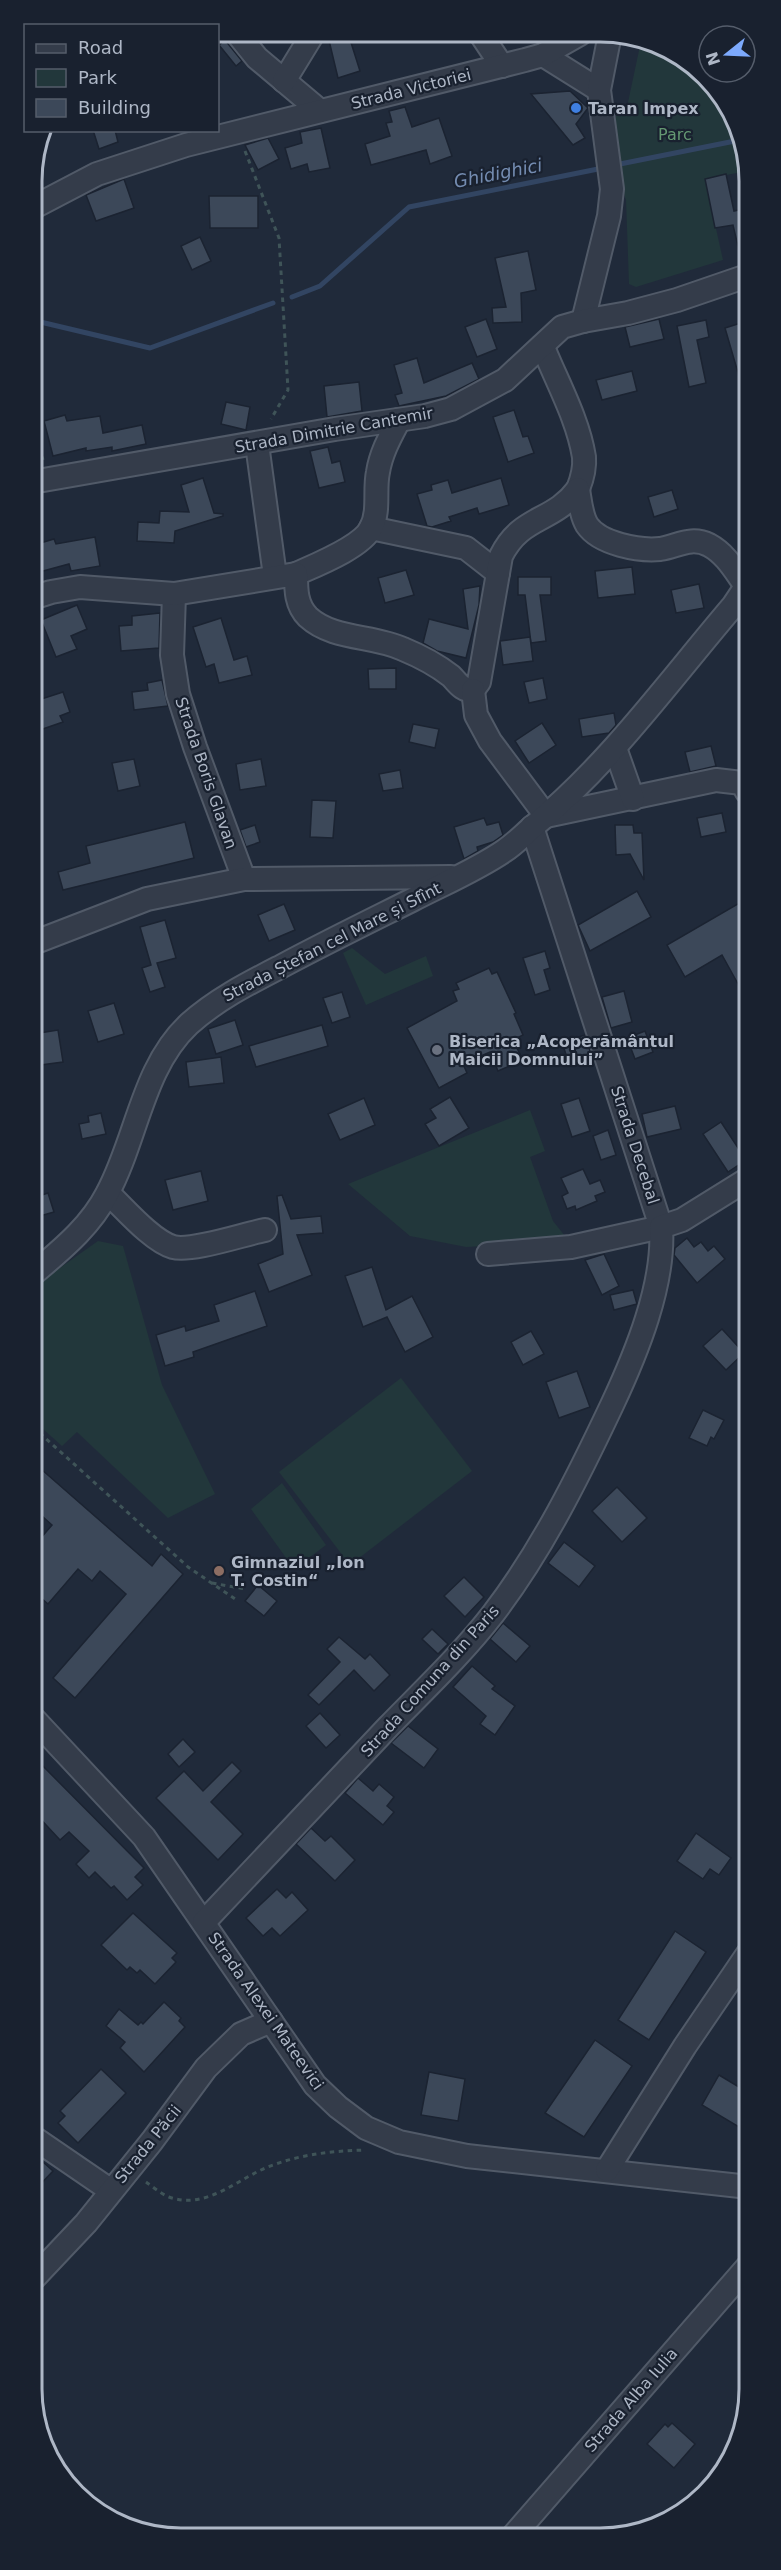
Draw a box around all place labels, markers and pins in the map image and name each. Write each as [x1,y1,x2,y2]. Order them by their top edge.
place label: Taran Impex [588,99,699,118]
marker: Taran Impex [569,101,583,115]
place label: Biserica „Acoperământul Maicii Domnului” [449,1032,674,1069]
marker: Biserica „Acoperământul Maicii Domnului” [430,1043,444,1057]
place label: Gimnaziul „Ion T. Costin“ [231,1553,365,1590]
marker: Gimnaziul „Ion T. Costin“ [212,1564,226,1578]

